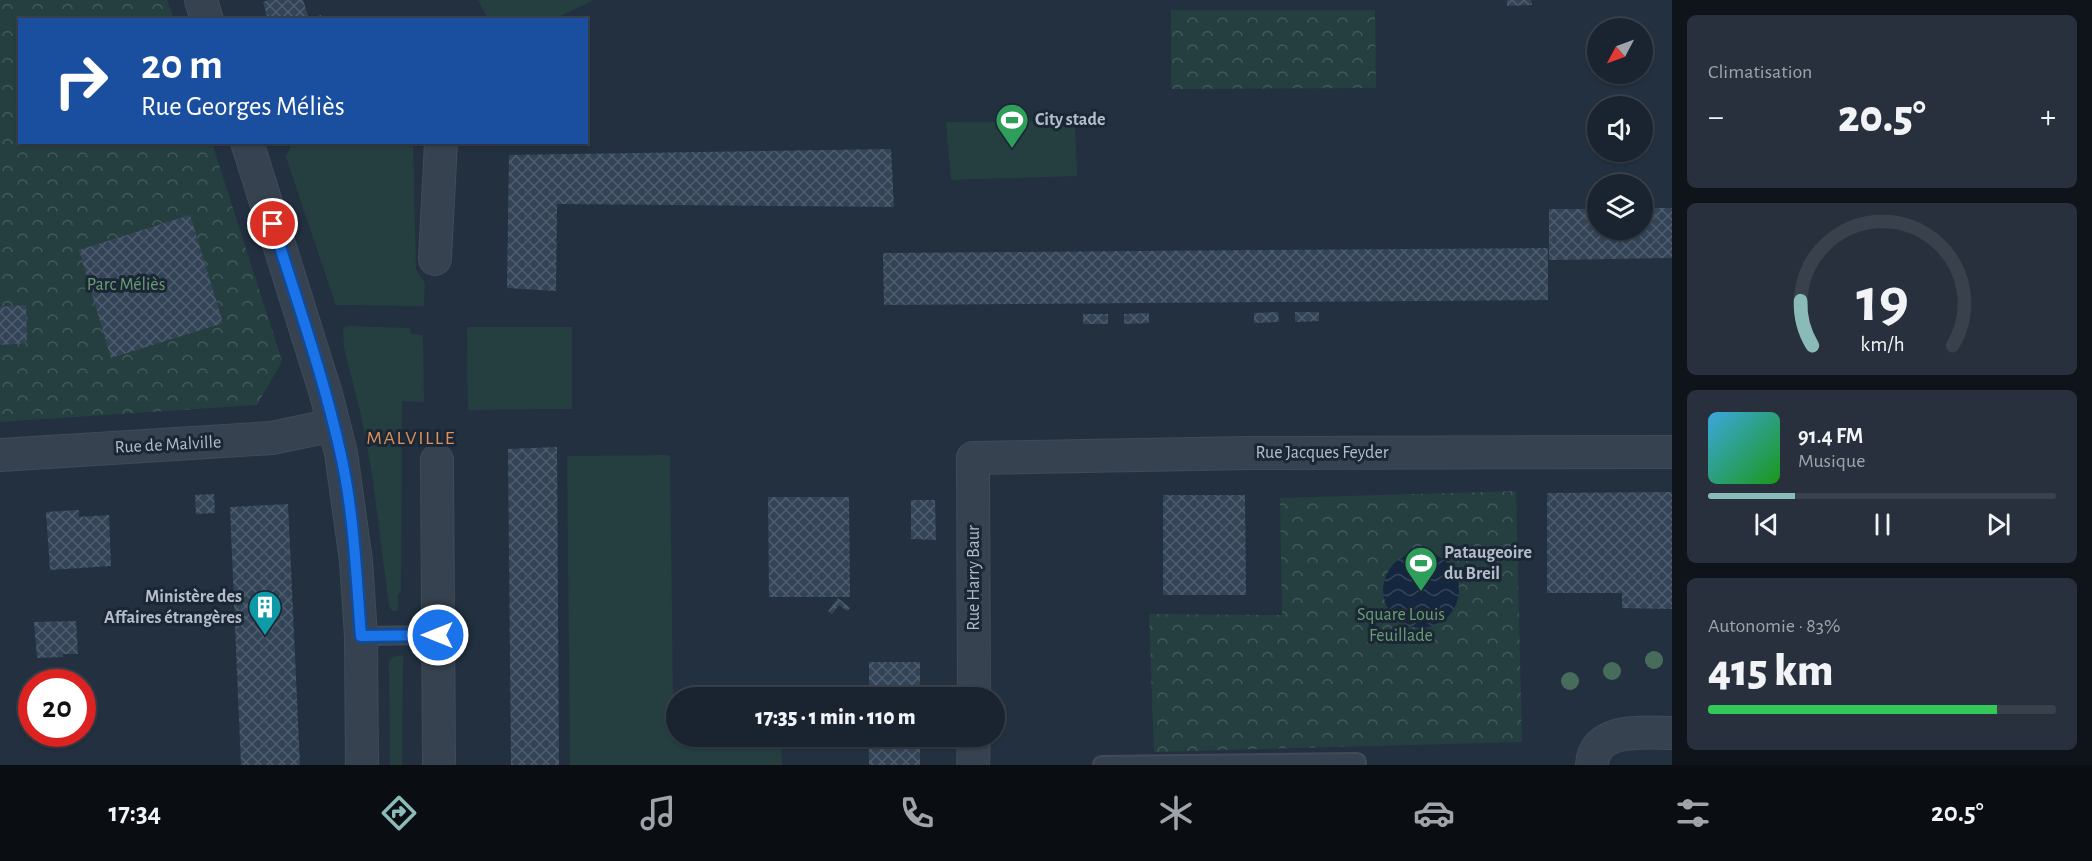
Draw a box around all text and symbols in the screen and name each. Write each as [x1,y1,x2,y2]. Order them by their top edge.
north arrow [1587,18,1653,84]
map controls [1587,18,1653,240]
icon: right [42,42,120,120]
text: 20 m [141,44,223,86]
text: Climatisation [1708,62,1812,82]
text: Rue Georges Méliès [141,93,345,120]
text: 20.5° [1838,95,1926,140]
button: sound [1587,96,1653,162]
text: − [1708,101,1724,134]
text: + [2040,101,2056,134]
sports icon: City stade [994,102,1030,149]
place label: City stade [1035,111,1105,129]
button: layers [1587,174,1653,240]
pin [247,198,298,249]
icon: arrive [256,207,289,240]
text: 19 [1856,270,1908,332]
park label: Parc Méliès [87,276,165,294]
text: km/h [1860,334,1904,355]
text: 91.4 FM [1798,425,1863,447]
district label: MALVILLE [366,428,456,448]
street label: Rue de Malville [114,433,222,457]
street label: Rue Jacques Feyder [1255,444,1389,462]
text: Musique [1798,451,1865,471]
icon: previous [1750,508,1783,541]
icon: pause [1866,508,1899,541]
icon: next [1982,508,2015,541]
street label: Rue Harry Baur [965,525,983,631]
place label: Pataugeoire du Breil [1444,544,1532,583]
sports icon: Pataugeoire du Breil [1403,545,1439,592]
place label: Ministère des Affaires étrangères [104,588,242,627]
building icon: Ministère des Affaires étrangères [247,589,283,636]
position arrow [406,603,470,667]
park label: Square Louis Feuillade [1357,606,1445,645]
text: Autonomie · 83% [1708,616,1840,636]
text: 415 km [1708,649,1833,694]
speed limit sign: 20 [18,669,96,747]
text: 17:35 · 1 min · 110 m [755,706,916,728]
icon: directions [378,792,420,834]
icon: music [637,792,679,834]
icon: phone [896,792,938,834]
icon: climate [1155,792,1197,834]
icon: car [1413,792,1455,834]
icon: filters [1672,792,1714,834]
text: 17:34 [108,799,161,826]
text: 20.5° [1931,799,1984,826]

